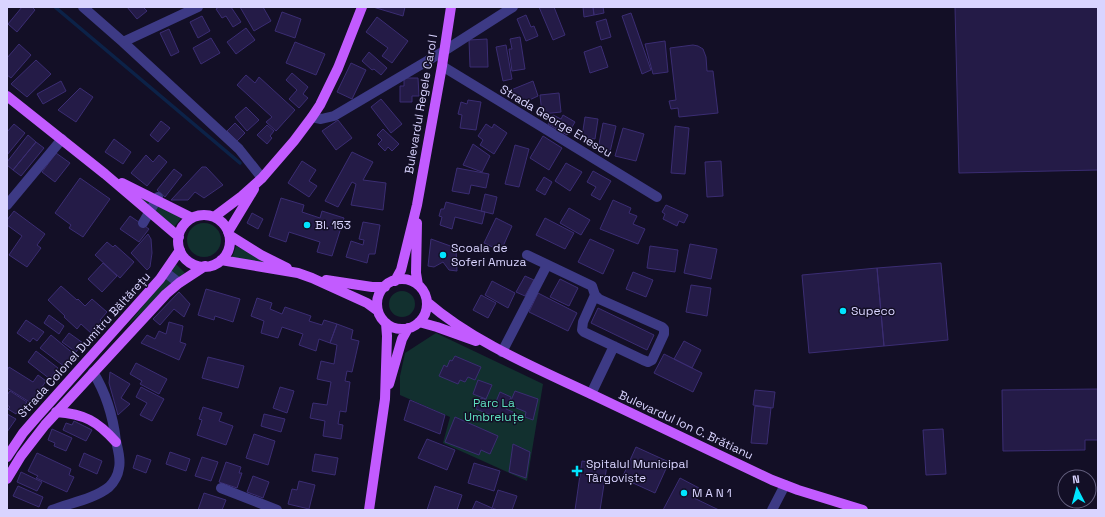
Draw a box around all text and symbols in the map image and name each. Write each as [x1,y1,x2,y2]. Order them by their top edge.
street label: Bulevardul Regele Carol I [401,33,441,175]
street label: Strada George Enescu [497,81,615,161]
place label: Bl. 153 [315,217,351,233]
marker: Bl. 153 [302,220,312,230]
place label: Scoala de Soferi Amuza [451,240,526,270]
marker: Scoala de Soferi Amuza [438,250,448,260]
street label: Strada Colonel Dumitru Băltărețu [14,269,154,421]
place label: Supeco [851,303,895,319]
marker: Supeco [838,306,848,316]
street label: Bulevardul Ion C. Brătianu [616,387,756,463]
park label: Parc La Umbreluțe [464,395,524,425]
place label: Spitalul Municipal Târgoviște [586,456,688,486]
marker: Spitalul Municipal Târgoviște [571,465,583,477]
north arrow [1057,469,1097,509]
text: N [1072,472,1080,486]
place label: M A N 1 [692,485,732,501]
marker: M A N 1 [679,488,689,498]

